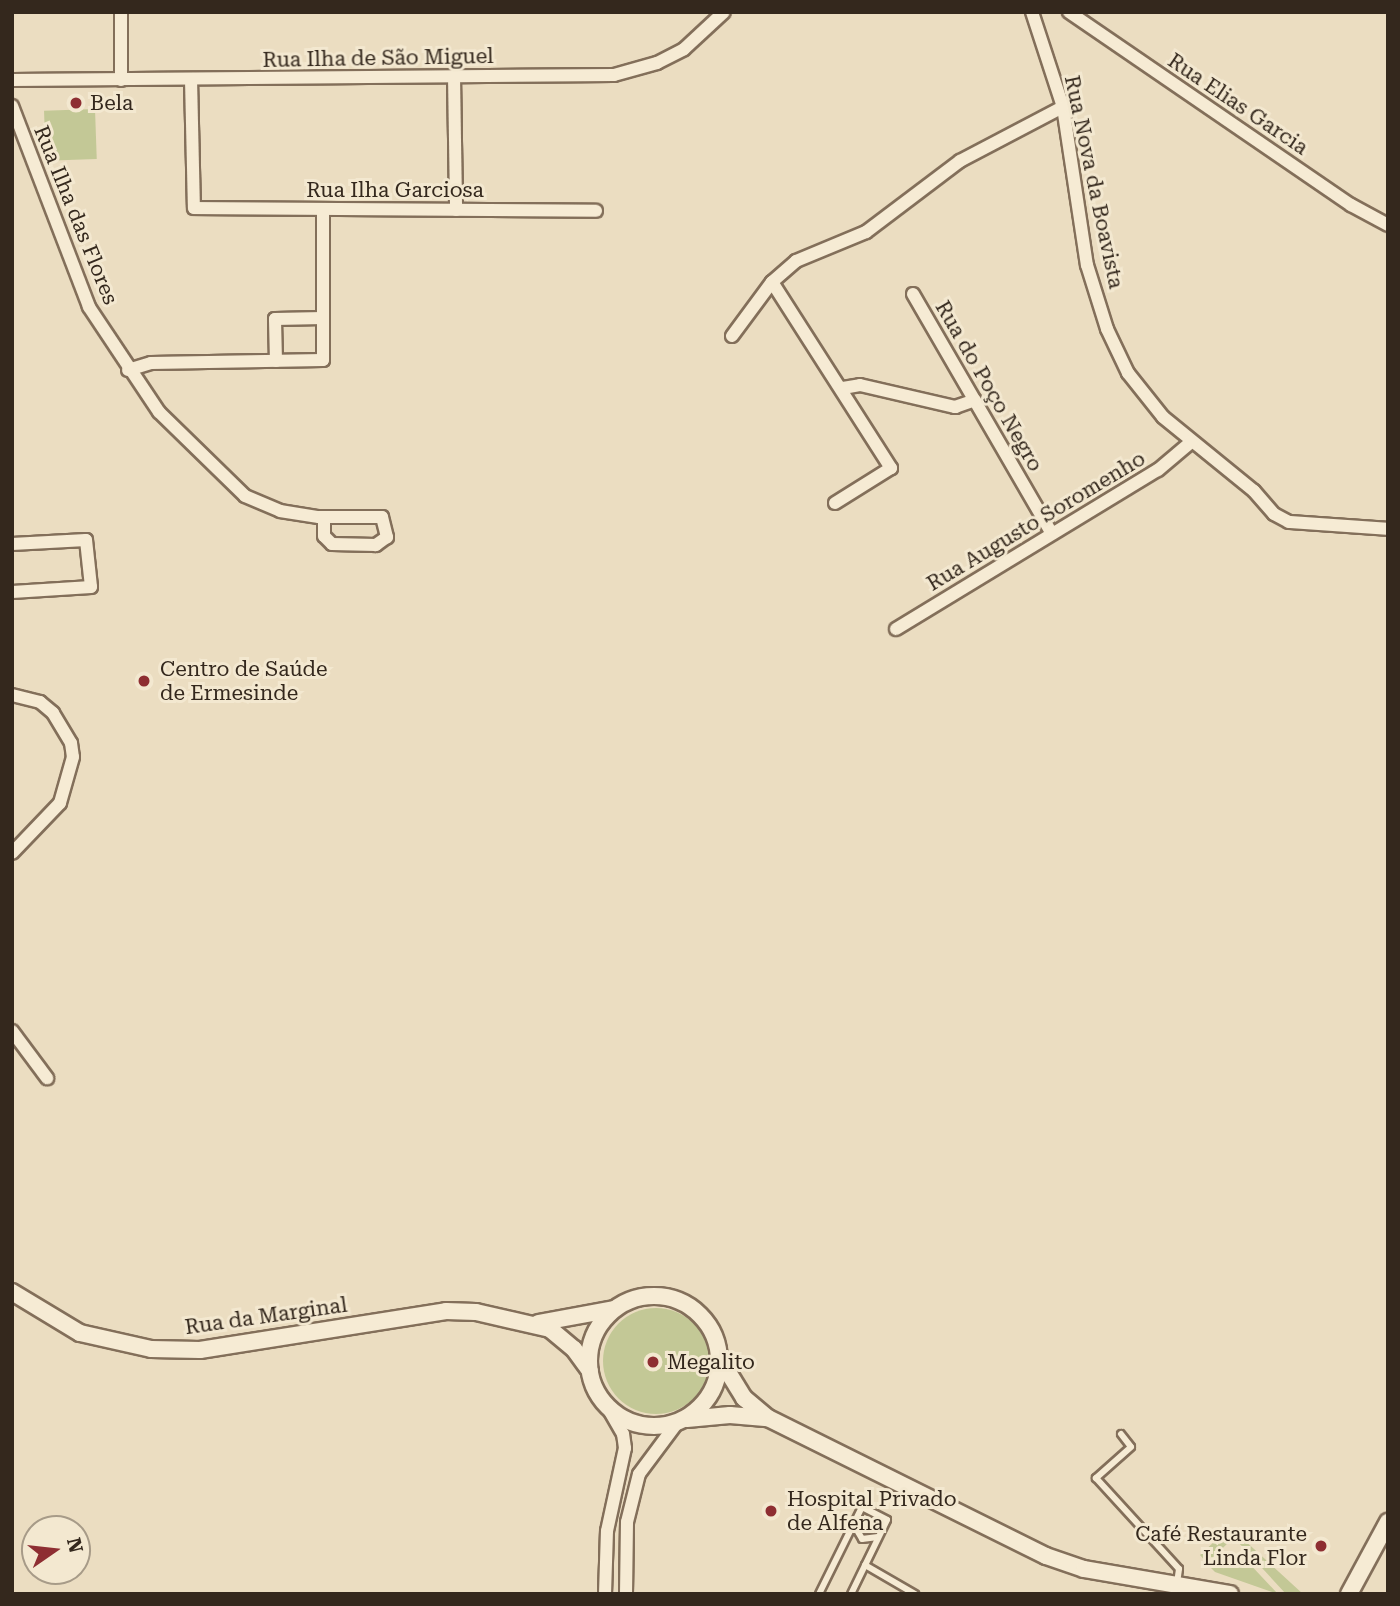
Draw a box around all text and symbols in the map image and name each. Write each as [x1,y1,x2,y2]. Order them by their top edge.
street label: Rua Ilha de São Miguel [262,43,494,73]
street label: Rua Elias Garcia [1163,48,1313,160]
street label: Rua Nova da Boavista [1059,73,1129,291]
place label: Bela [90,90,133,116]
marker: Bela [68,95,84,111]
street label: Rua Ilha das Flores [29,122,123,308]
street label: Rua Ilha Garciosa [306,177,484,203]
street label: Rua do Poço Negro [930,296,1048,476]
street label: Rua Augusto Soromenho [922,446,1150,596]
place label: Centro de Saúde de Ermesinde [160,656,328,706]
marker: Centro de Saúde de Ermesinde [134,671,154,691]
street label: Rua da Marginal [183,1292,349,1340]
place label: Megalito [667,1349,755,1375]
marker: Megalito [645,1354,661,1370]
place label: Hospital Privado de Alfena [787,1486,957,1536]
marker: Hospital Privado de Alfena [761,1501,781,1521]
north arrow [21,1515,91,1585]
place label: Café Restaurante Linda Flor [1135,1521,1307,1571]
text: N [62,1535,88,1555]
marker: Café Restaurante Linda Flor [1313,1538,1329,1554]

